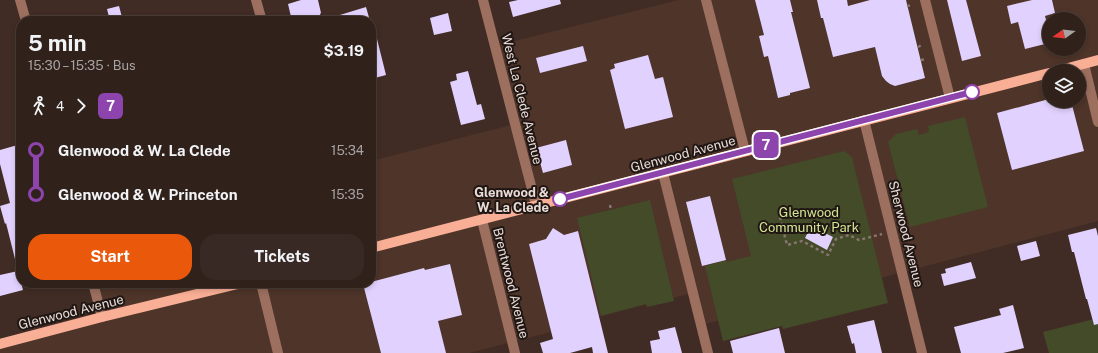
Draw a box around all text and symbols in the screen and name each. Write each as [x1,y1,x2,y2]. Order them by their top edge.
north arrow [1042,12,1086,56]
map controls [1042,12,1086,108]
text: 5 min [28,30,87,56]
street label: West La Clede Avenue [498,32,546,166]
text: $3.19 [323,42,364,59]
text: 15:30 – 15:35 · Bus [28,58,136,73]
button: layers [1042,64,1086,108]
unlabelled marker [964,84,980,100]
icon: walk [28,95,50,117]
icon: forward [70,95,92,117]
text: 7 [106,98,115,114]
text: 4 [56,99,64,114]
line badge: 7 [753,132,779,158]
street label: Glenwood Avenue [629,133,737,175]
text: 7 [762,137,770,153]
text: Glenwood & W. La Clede [58,142,231,159]
text: 15:34 [331,143,364,158]
street label: Sherwood Avenue [886,179,926,289]
place label: Glenwood & W. La Clede [474,185,549,215]
text: Glenwood & W. Princeton [58,186,238,203]
text: 15:35 [331,187,364,202]
marker: Glenwood & W. La Clede [552,191,568,207]
park label: Glenwood Community Park [759,205,859,235]
street label: Brentwood Avenue [490,226,532,340]
button: Start [28,234,192,280]
button: Tickets [200,234,364,280]
street label: Glenwood Avenue [17,292,125,332]

